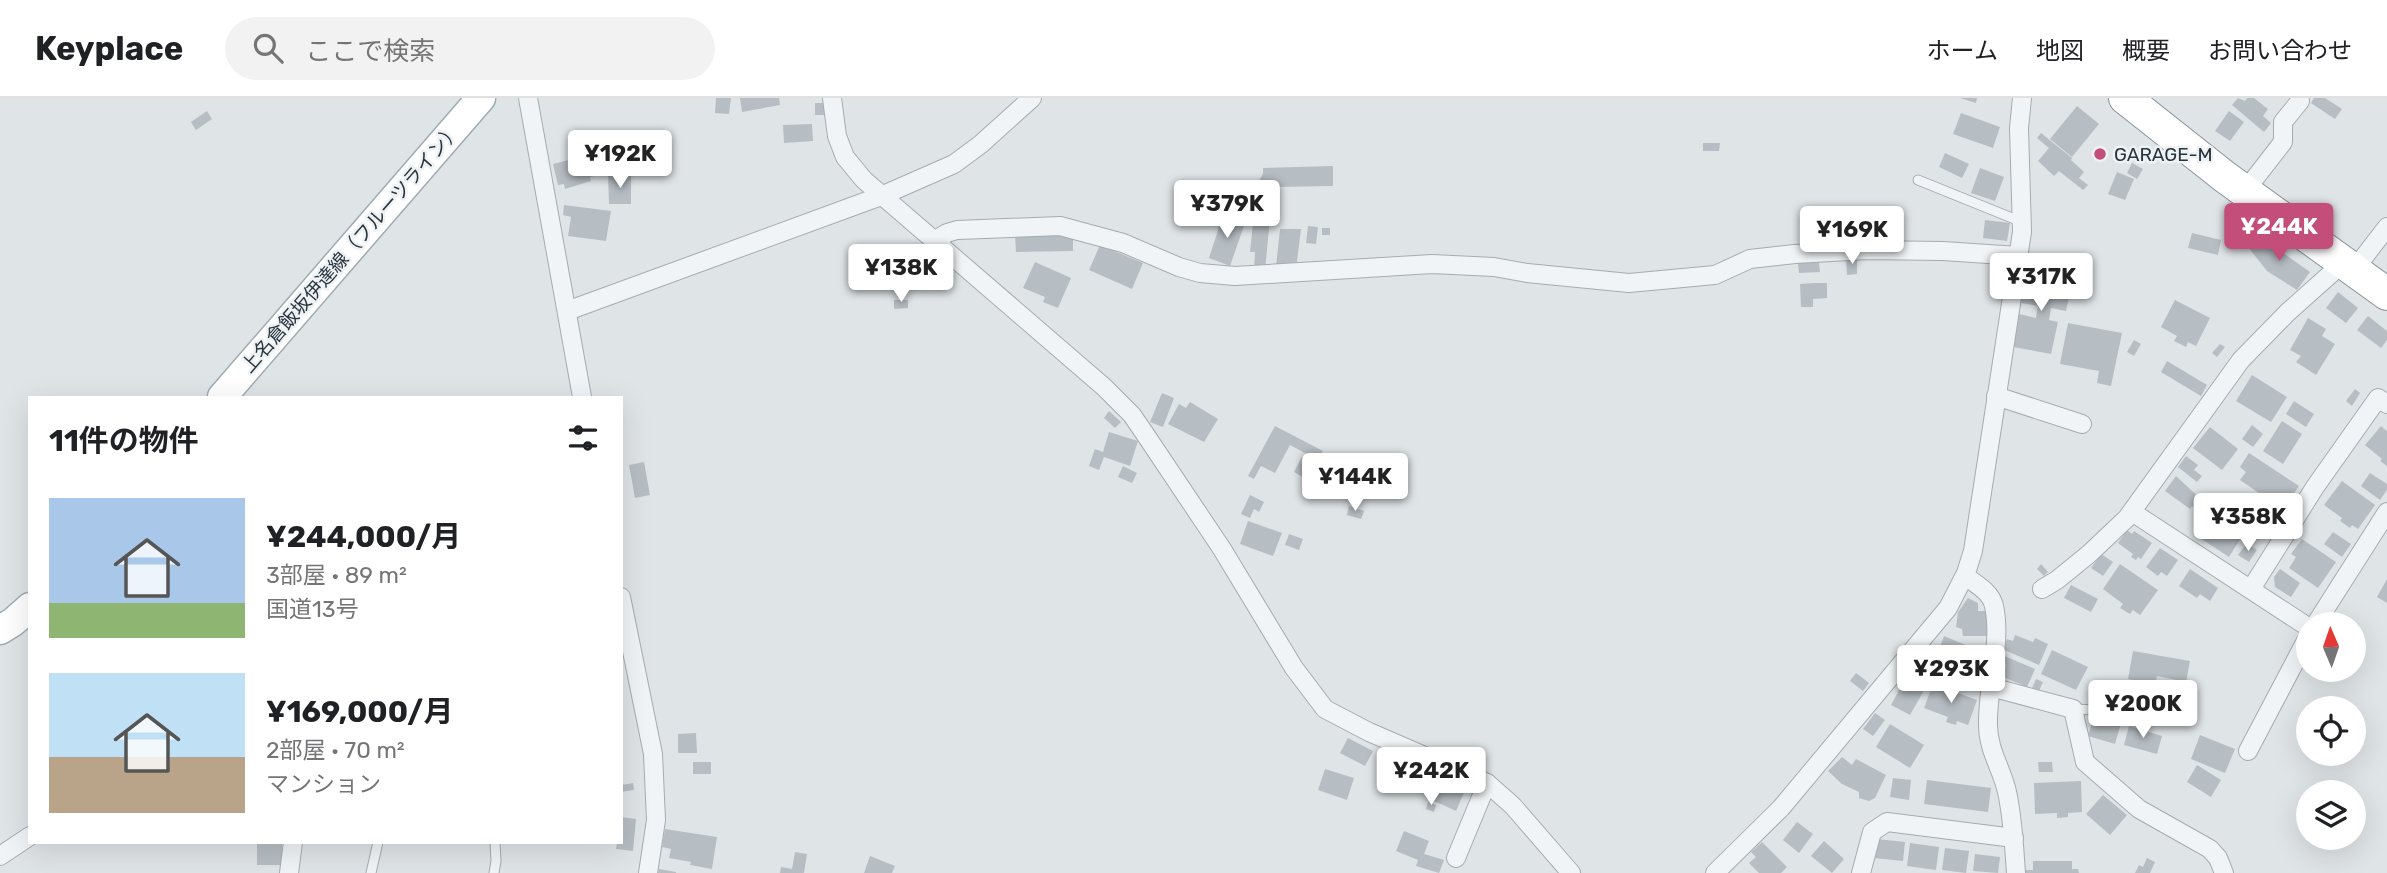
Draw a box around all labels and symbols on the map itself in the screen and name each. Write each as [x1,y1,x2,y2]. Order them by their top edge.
street label: 上名倉飯坂伊達線（フルーツライン） [236,119,466,377]
pin: ¥192K [571,130,669,190]
place label: GARAGE-M [2114,143,2213,166]
marker: GARAGE-M [2092,146,2108,162]
pin: ¥379K [1178,180,1276,240]
pin: ¥244K [2230,204,2328,263]
pin: ¥169K [1803,206,1901,266]
pin: ¥138K [852,244,950,304]
pin: ¥317K [1992,254,2090,313]
pin: ¥144K [1306,454,1404,513]
pin: ¥358K [2199,494,2297,553]
north arrow [2296,612,2366,682]
pin: ¥293K [1902,646,2000,705]
pin: ¥200K [2094,680,2192,740]
pin: ¥242K [1382,748,1480,807]

